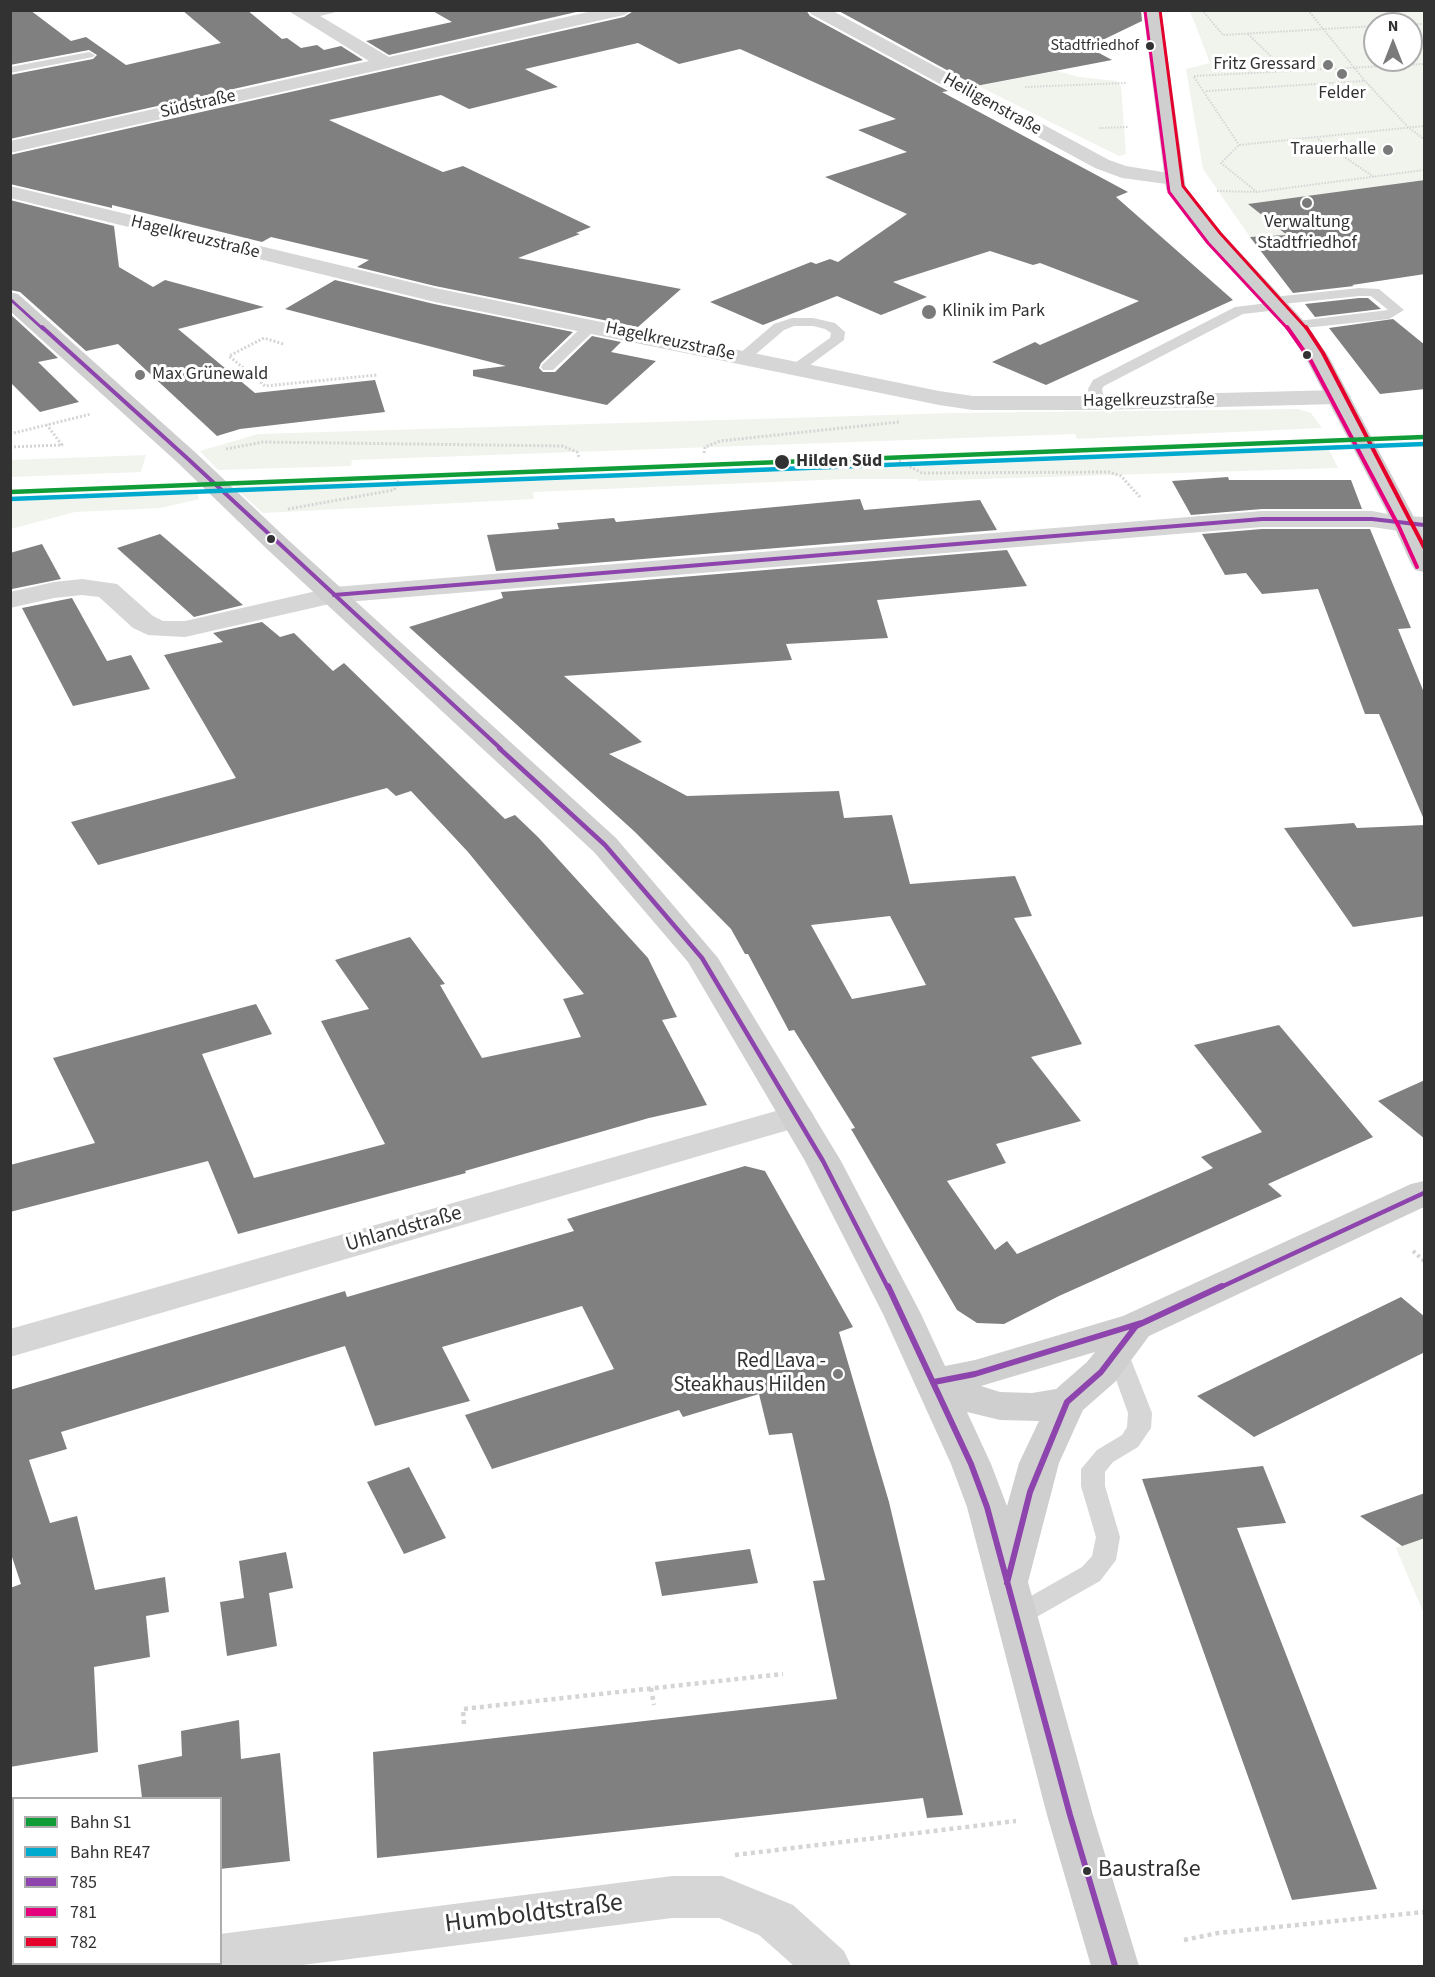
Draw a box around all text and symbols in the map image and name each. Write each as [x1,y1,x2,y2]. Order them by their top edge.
north arrow [1363,12,1423,72]
text: N [1388,15,1398,37]
place label: Stadtfriedhof [1051,36,1139,56]
marker: Stadtfriedhof [1144,40,1156,52]
place label: Fritz Gressard [1213,54,1316,76]
marker: Fritz Gressard [1321,58,1335,72]
marker: Felder [1335,67,1349,81]
street label: Heiligenstraße [939,69,1045,141]
place label: Felder [1318,83,1366,105]
street label: Südstraße [158,86,238,124]
place label: Trauerhalle [1290,139,1376,161]
marker: Trauerhalle [1381,143,1395,157]
marker: Verwaltung Stadtfriedhof [1300,196,1314,210]
street label: Hagelkreuzstraße [128,212,262,264]
place label: Verwaltung Stadtfriedhof [1257,212,1357,254]
place label: Klinik im Park [942,301,1045,323]
marker: Klinik im Park [920,303,938,321]
street label: Hagelkreuzstraße [603,318,737,366]
unlabelled marker [1301,349,1313,361]
place label: Max Grünewald [152,364,268,386]
marker: Max Grünewald [133,368,147,382]
street label: Hagelkreuzstraße [1083,389,1215,413]
place label: Hilden Süd [796,451,882,473]
marker: Hilden Süd [773,453,791,471]
unlabelled marker [265,533,277,545]
street label: Uhlandstraße [343,1201,465,1259]
place label: Red Lava - Steakhaus Hilden [673,1349,826,1399]
marker: Red Lava - Steakhaus Hilden [831,1367,845,1381]
legend [12,1797,222,1965]
text: Bahn S1 [70,1810,131,1835]
text: Bahn RE47 [70,1840,151,1865]
place label: Baustraße [1098,1857,1201,1885]
marker: Baustraße [1081,1865,1093,1877]
text: 785 [70,1870,97,1895]
street label: Humboldtstraße [443,1889,625,1941]
text: 781 [70,1900,97,1925]
text: 782 [70,1930,97,1955]

